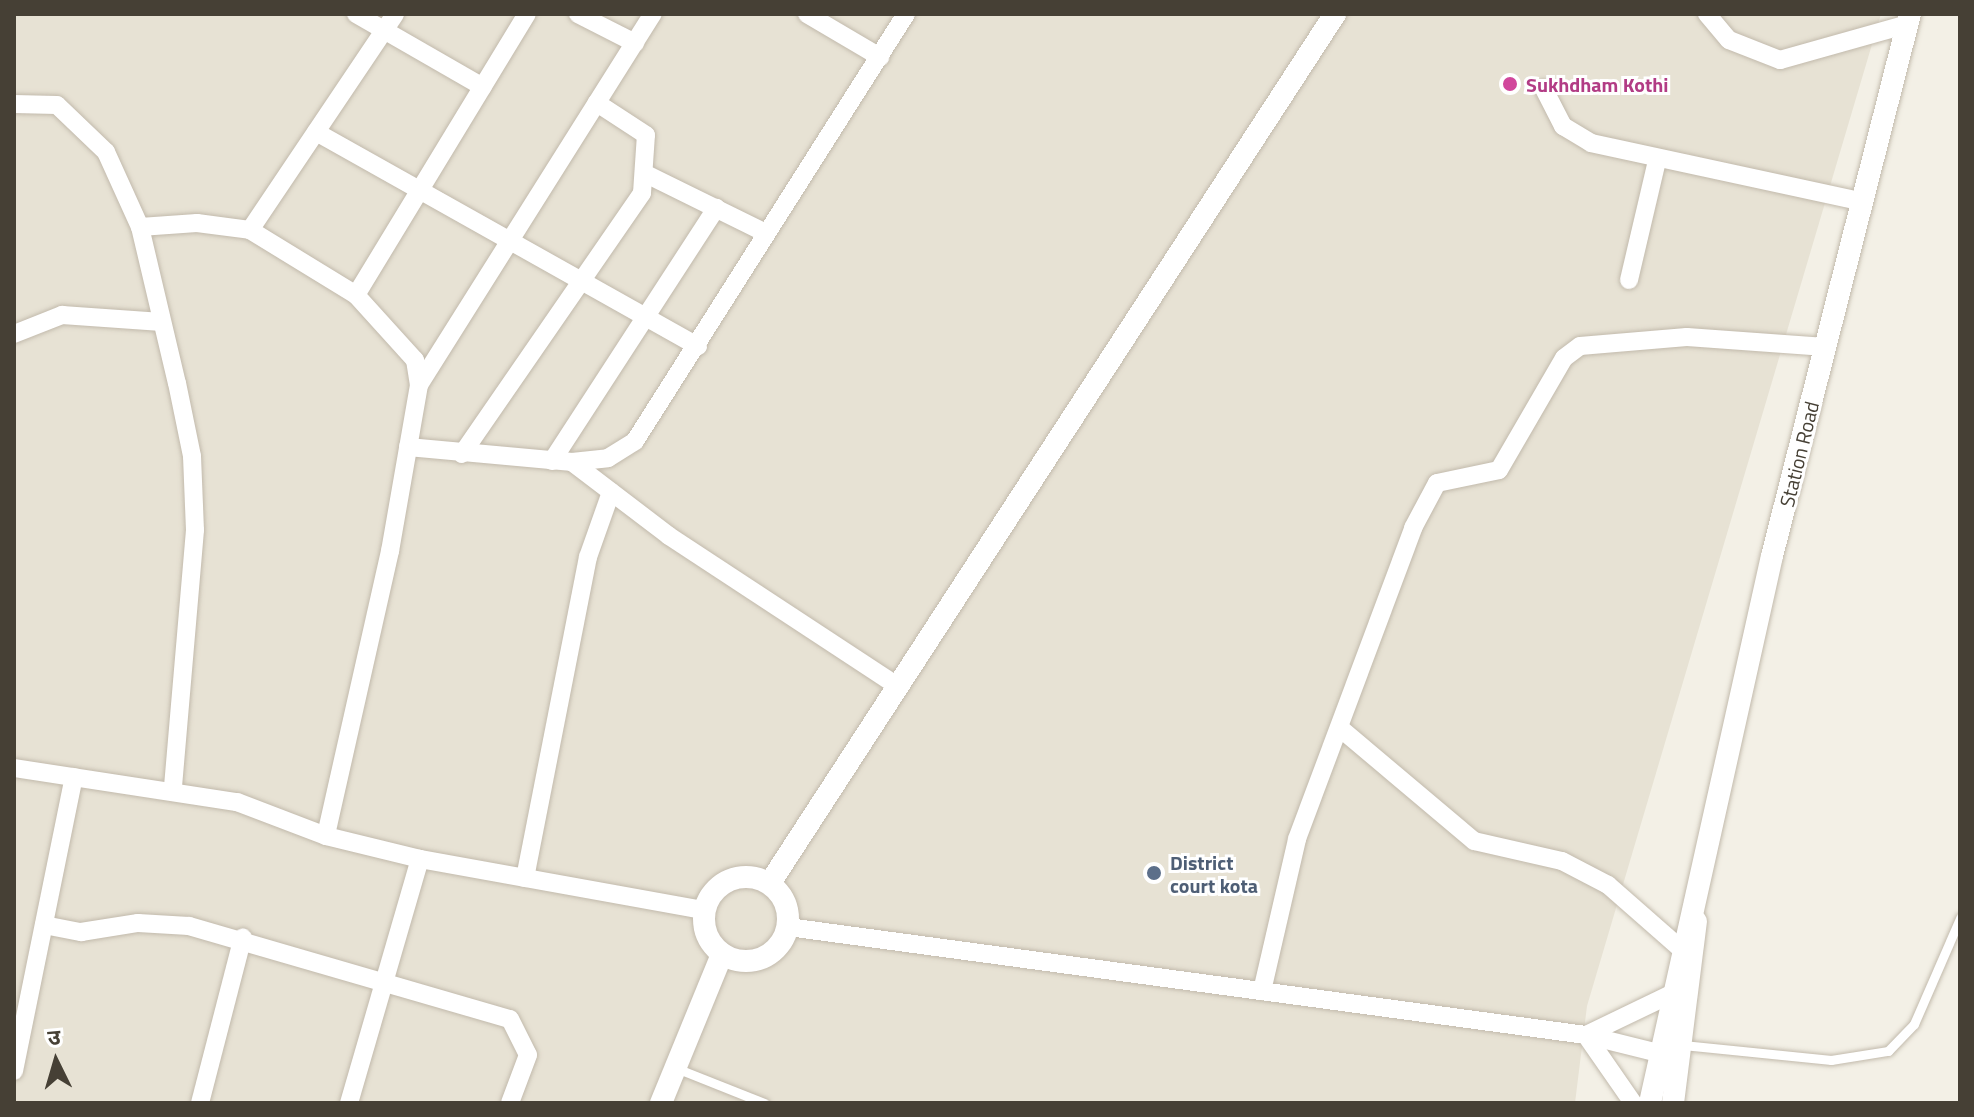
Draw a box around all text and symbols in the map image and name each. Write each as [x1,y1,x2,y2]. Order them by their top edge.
place label: Sukhdham Kothi [1526,72,1668,96]
marker: Sukhdham Kothi [1501,75,1519,93]
street label: Station Road [1774,399,1824,509]
place label: District court kota [1170,850,1258,897]
marker: District court kota [1145,864,1163,882]
text: उ [46,1020,62,1055]
north arrow [16,1021,96,1101]

